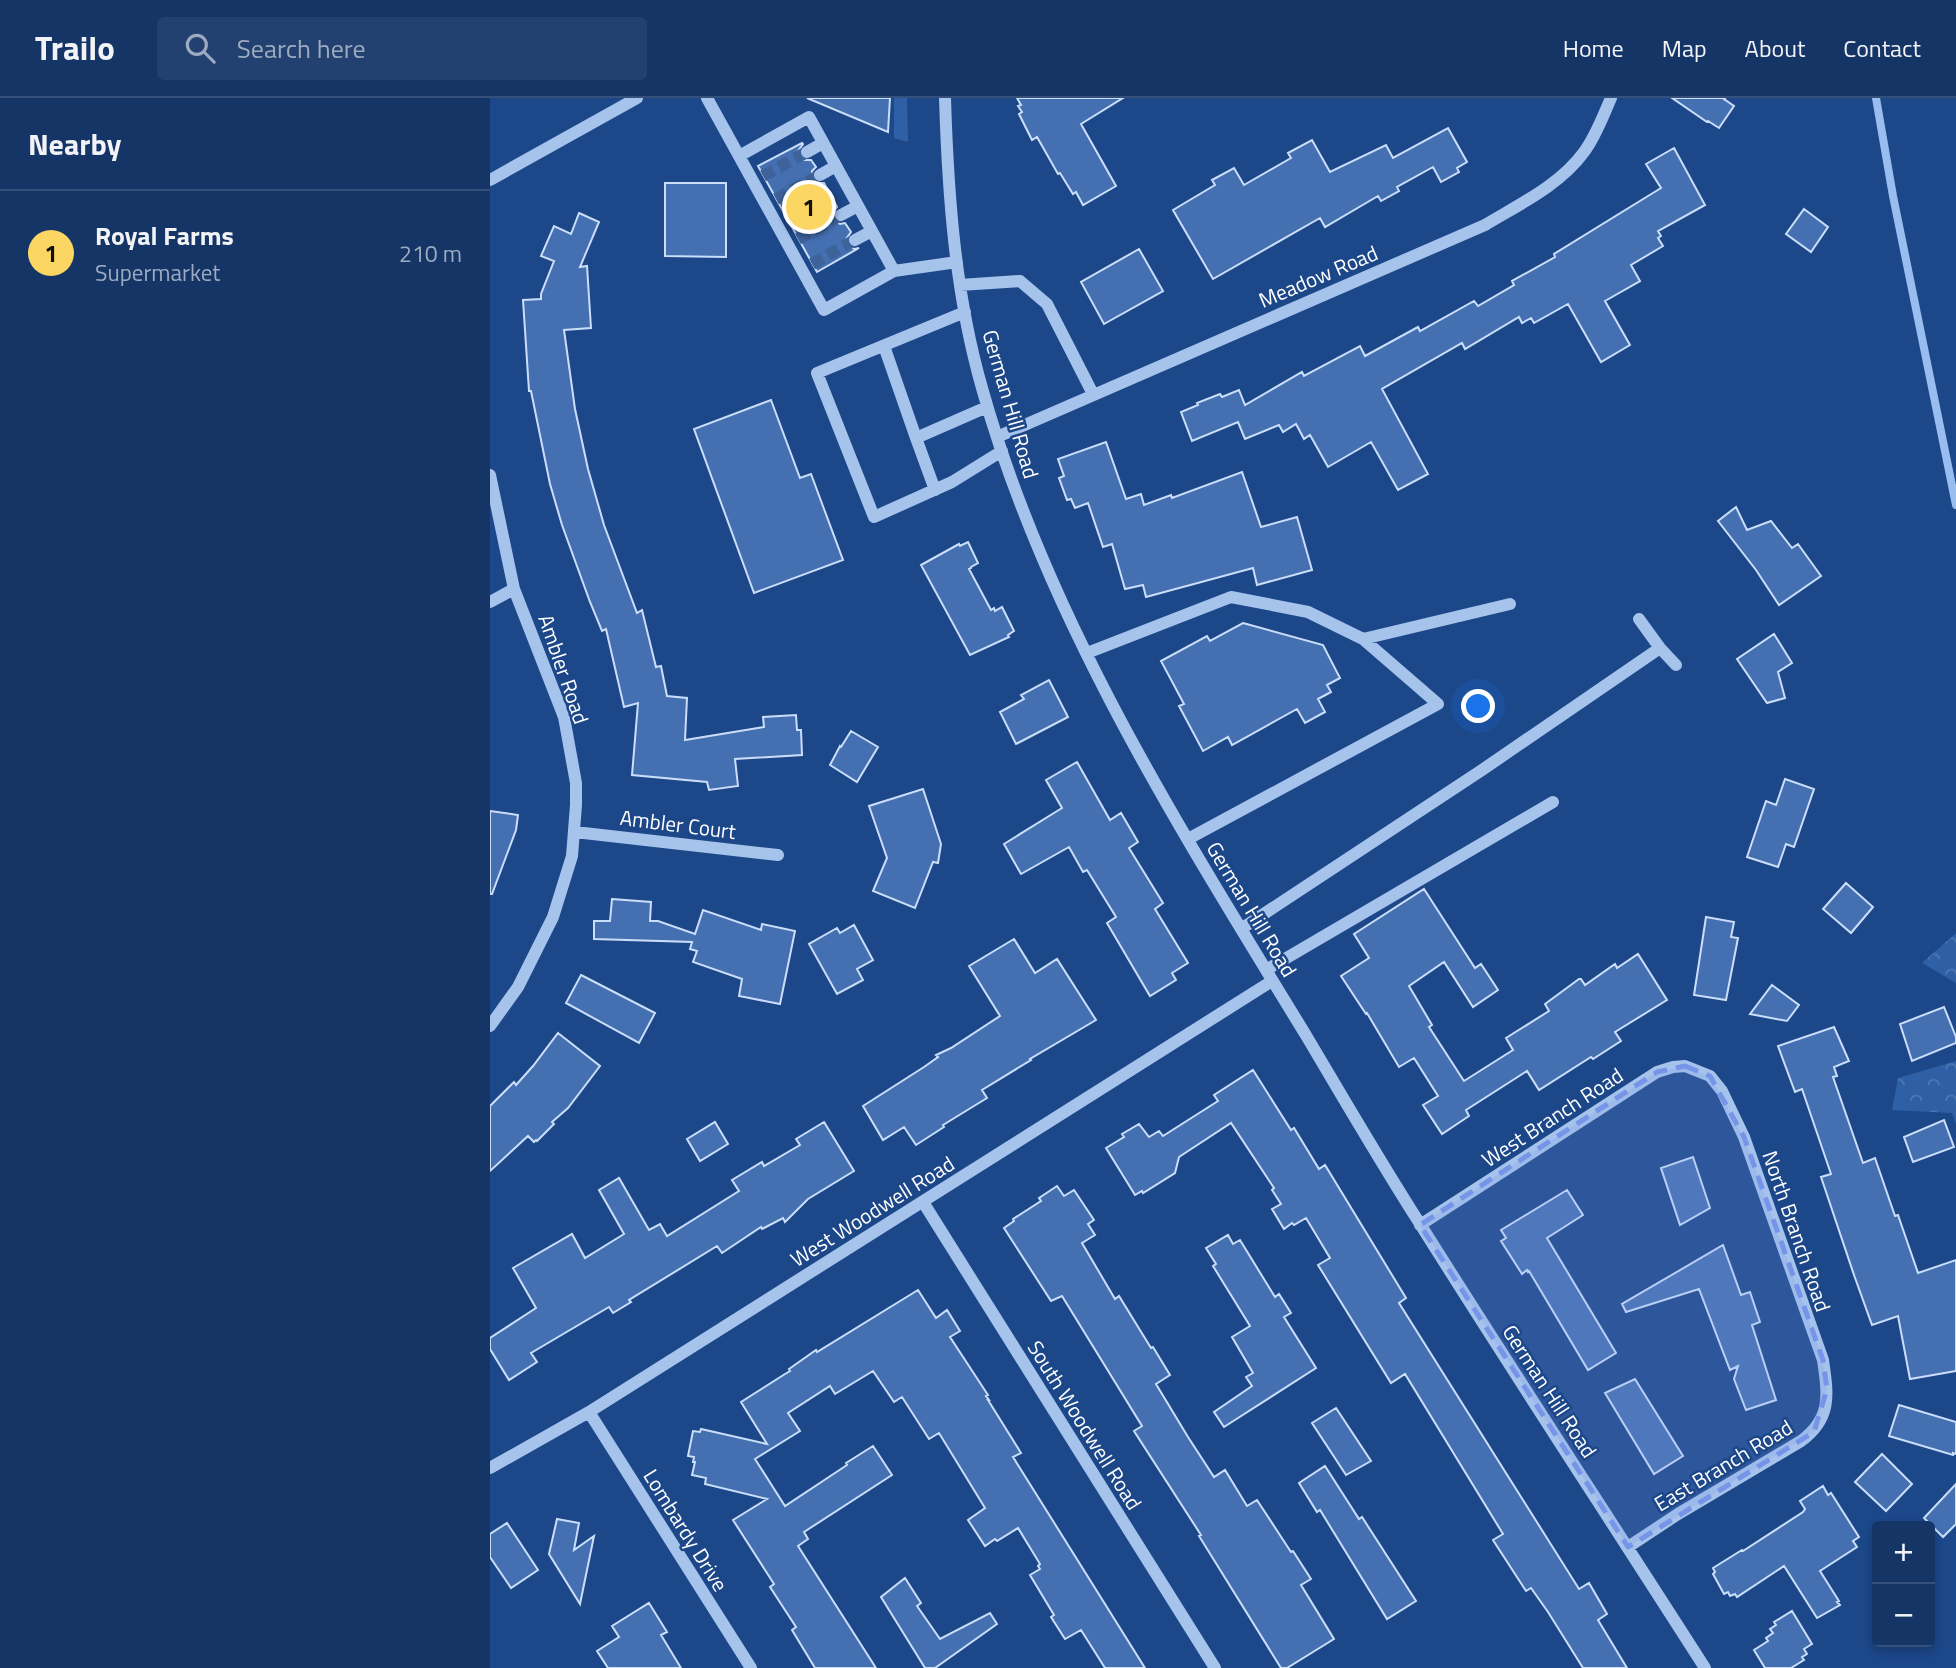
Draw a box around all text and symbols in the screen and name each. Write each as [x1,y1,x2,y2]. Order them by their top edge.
search box [157,17,647,80]
text: Trailo [35,23,115,73]
icon: search [181,29,219,67]
text: Search here [237,29,366,68]
text: Home [1563,30,1624,66]
text: Map [1662,30,1707,66]
text: About [1745,30,1805,66]
text: Contact [1843,30,1921,66]
text: Nearby [28,121,121,167]
pin: 1 [786,181,832,233]
text: Royal Farms [95,216,234,255]
text: 1 [45,236,57,271]
text: 210 m [399,236,462,271]
street label: Meadow Road [1253,236,1383,316]
text: Supermarket [95,255,220,290]
street label: German Hill Road [974,326,1048,482]
street label: Ambler Road [530,610,598,728]
your location [1461,689,1495,723]
street label: Ambler Court [618,801,738,847]
street label: German Hill Road [1199,835,1305,983]
street label: West Branch Road [1475,1059,1629,1175]
street label: North Branch Road [1754,1146,1840,1316]
street label: West Woodwell Road [784,1148,960,1274]
street label: German Hill Road [1495,1318,1605,1464]
street label: South Woodwell Road [1020,1334,1150,1516]
street label: East Branch Road [1648,1411,1798,1519]
street label: Lombardy Drive [636,1463,736,1597]
map controls [1872,1521,1935,1647]
button: + [1872,1521,1935,1584]
button: − [1872,1584,1935,1647]

